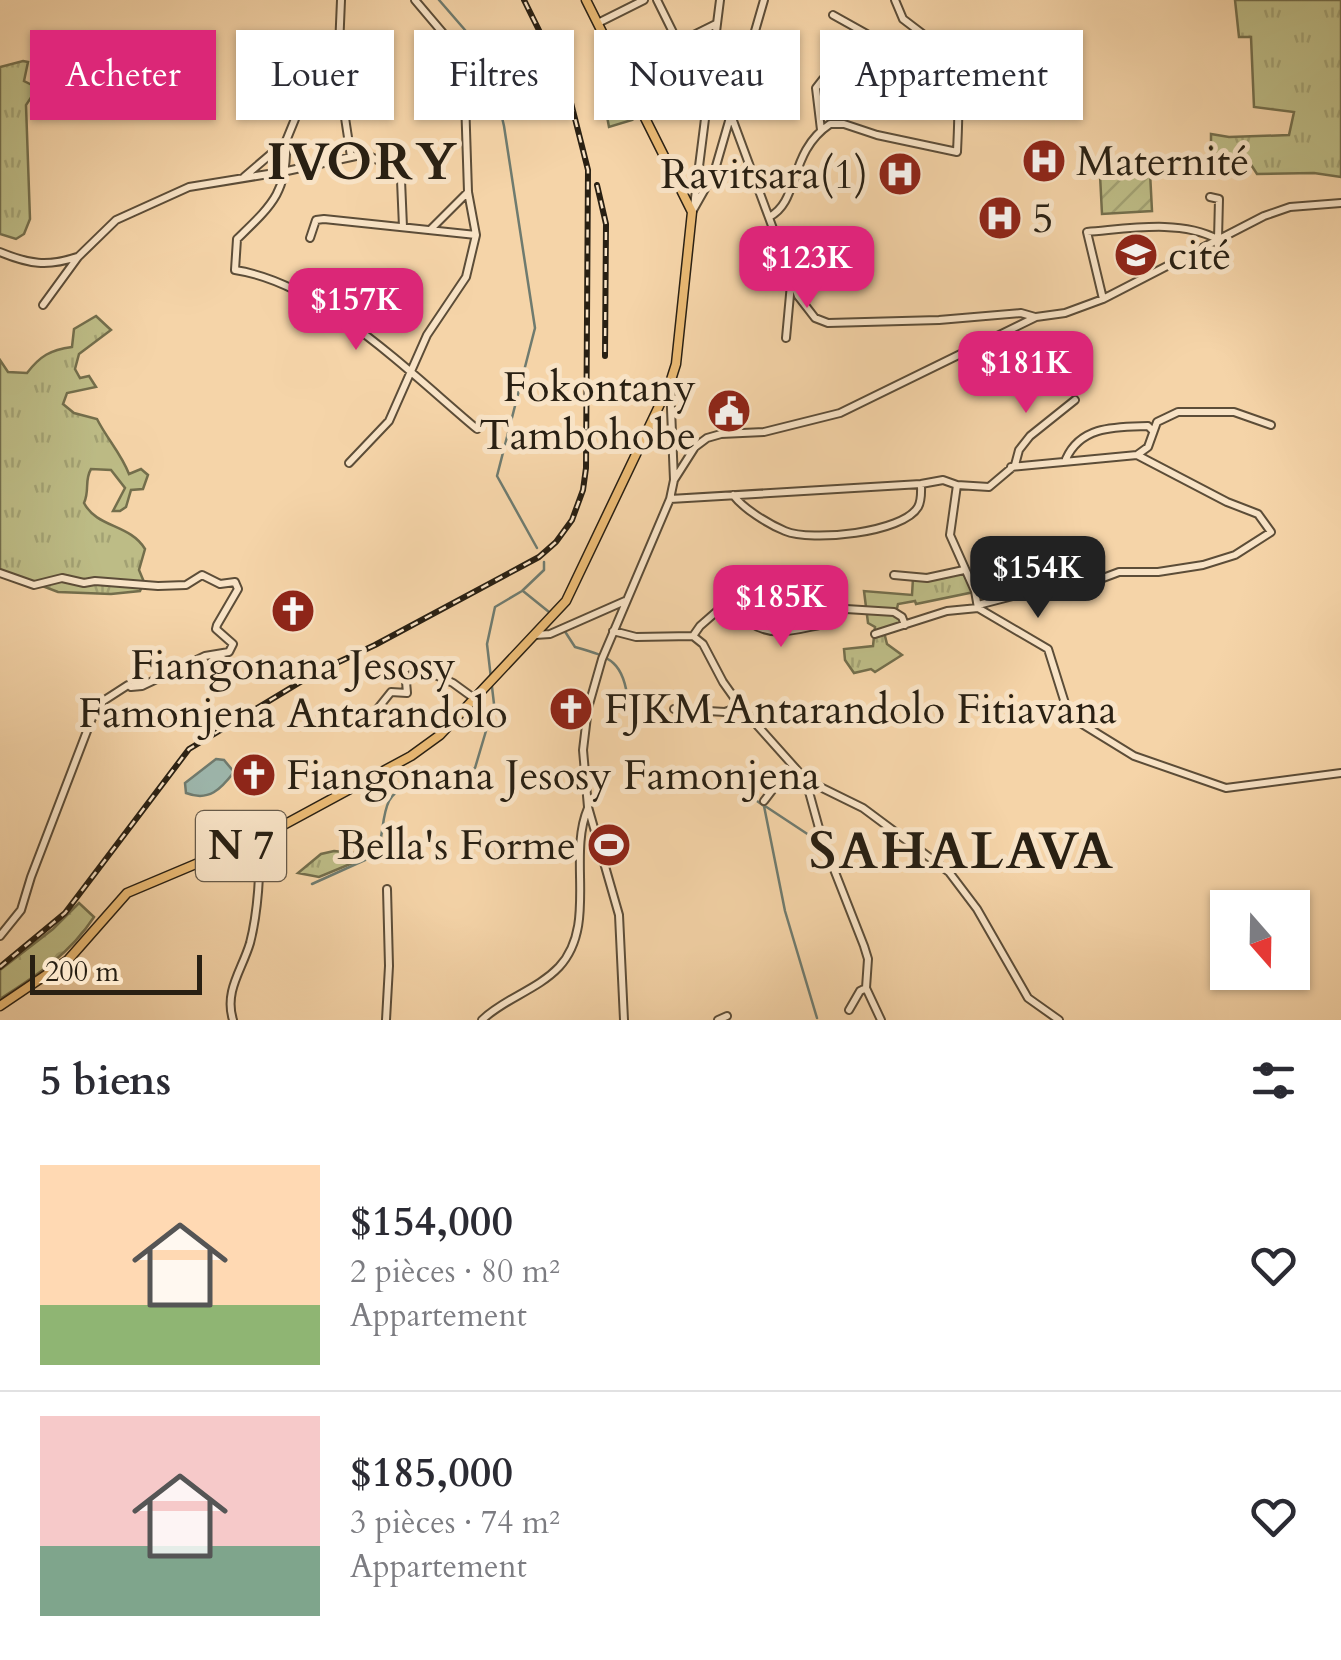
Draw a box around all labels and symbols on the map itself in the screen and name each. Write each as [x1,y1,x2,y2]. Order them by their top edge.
district label: IVORY [266,128,460,198]
place label: Maternité [1076,133,1249,190]
hospital icon: Maternité [1021,138,1067,184]
place label: Ravitsara(1) [661,146,868,203]
hospital icon: Ravitsara(1) [877,151,923,197]
place label: 5 [1032,190,1054,247]
hospital icon: 5 [977,195,1023,241]
pin: $123K [737,226,877,311]
place label: cité [1168,227,1231,284]
school or university icon: cité [1113,232,1159,278]
pin: $157K [286,268,426,353]
pin: $181K [956,331,1096,416]
place label: Fokontany Tambohobe [479,359,696,464]
public building icon: Fokontany Tambohobe [706,388,752,434]
pin: $154K [968,536,1108,621]
pin: $185K [711,565,851,650]
church icon: Fiangonana Jesosy Famonjena Antarandolo [270,588,316,634]
place label: Fiangonana Jesosy Famonjena Antarandolo [78,637,508,742]
place label: FJKM Antarandolo Fitiavana [604,681,1117,738]
church icon: FJKM Antarandolo Fitiavana [548,686,594,732]
place label: Fiangonana Jesosy Famonjena [286,747,820,804]
church icon: Fiangonana Jesosy Famonjena [231,752,277,798]
road number: N 7 [196,811,286,881]
place label: Bella's Forme [337,817,576,874]
district label: SAHALAVA [809,817,1115,887]
sports icon: Bella's Forme [586,822,632,868]
north arrow [1210,890,1310,990]
scale bar [30,950,202,994]

